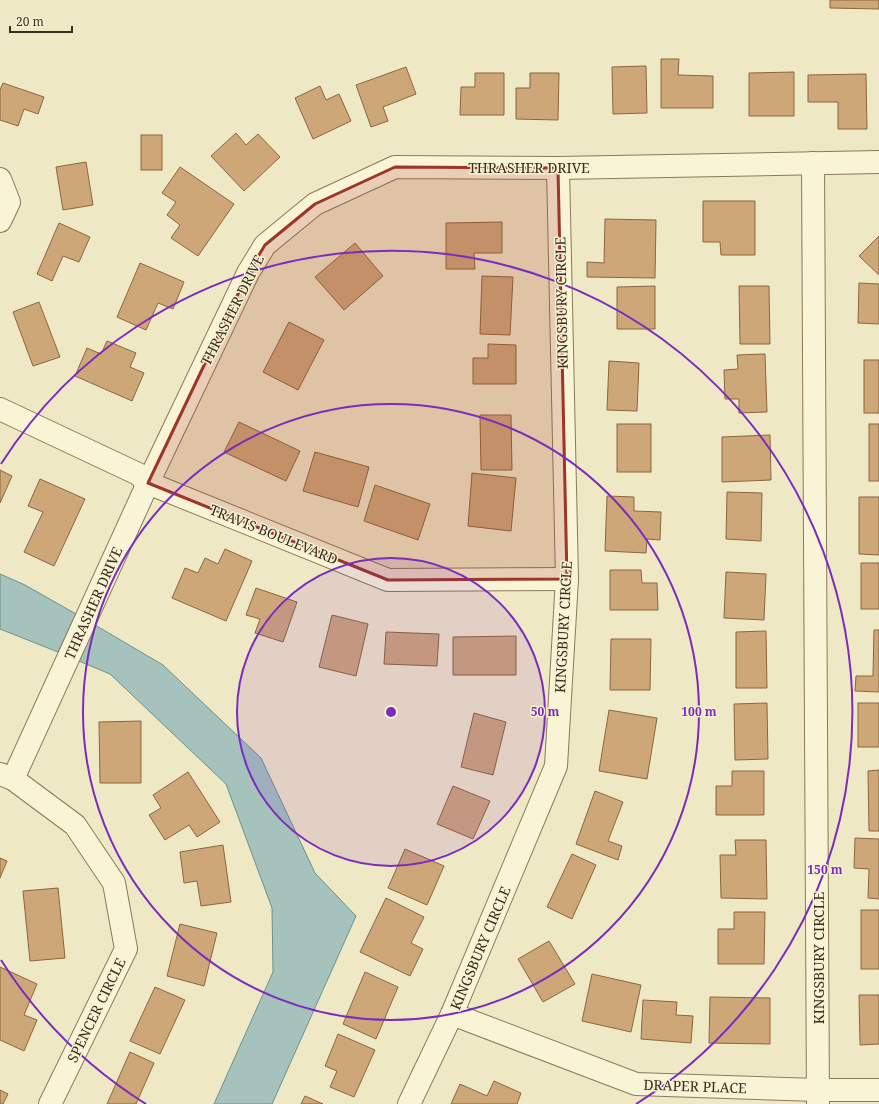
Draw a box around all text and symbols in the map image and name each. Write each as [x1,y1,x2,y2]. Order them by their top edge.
scale bar [10,8,72,34]
text: 20 m [16,13,44,30]
street label: THRASHER DRIVE [468,158,590,177]
street label: KINGSBURY CIRCLE [550,236,572,369]
street label: THRASHER DRIVE [196,251,268,369]
street label: TRAVIS BOULEVARD [207,500,341,568]
street label: THRASHER DRIVE [60,543,127,662]
street label: KINGSBURY CIRCLE [550,560,576,694]
text: 50 m [531,703,559,720]
text: 100 m [681,703,717,720]
centre of rings [384,705,398,719]
text: 150 m [807,861,843,878]
street label: KINGSBURY CIRCLE [445,883,515,1013]
street label: KINGSBURY CIRCLE [809,892,828,1024]
street label: SPENCER CIRCLE [62,954,130,1066]
street label: DRAPER PLACE [643,1075,747,1097]

